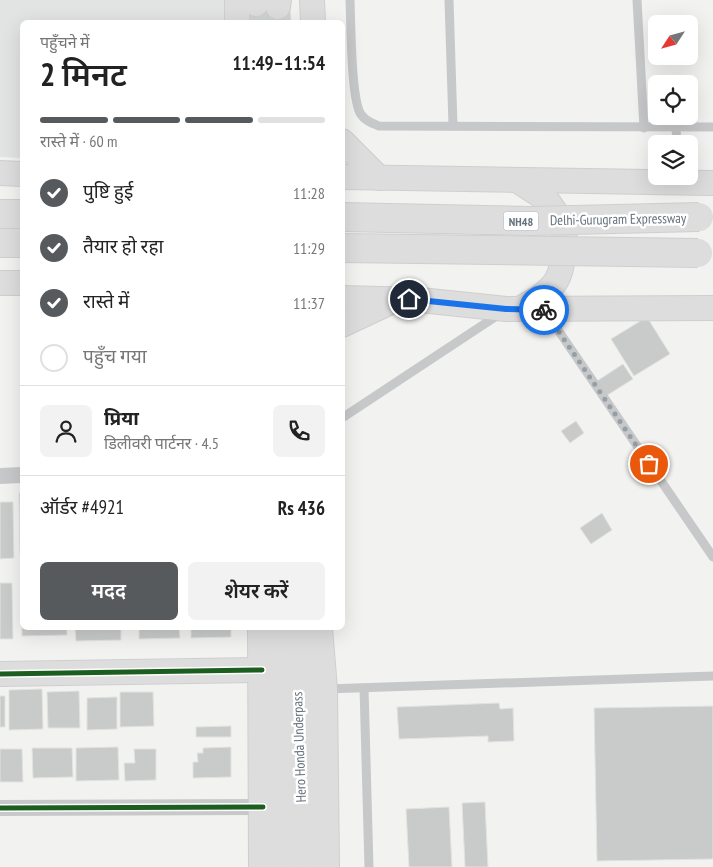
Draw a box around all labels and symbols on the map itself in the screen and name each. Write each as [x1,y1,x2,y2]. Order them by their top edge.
north arrow [648,15,698,65]
street label: Delhi-Gurugram Expressway [550,209,687,229]
road number: NH48 [504,212,538,230]
pin [388,278,430,320]
courier [519,285,569,335]
pin [628,443,670,485]
street label: Hero Honda Underpass [288,691,310,803]

